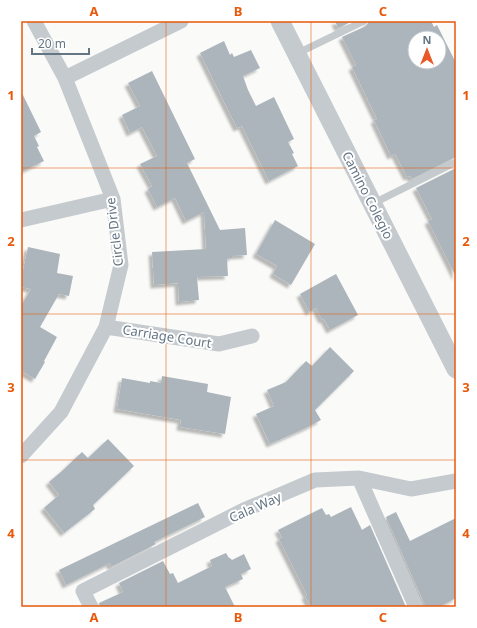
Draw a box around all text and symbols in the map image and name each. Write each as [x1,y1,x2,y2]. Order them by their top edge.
text: A [90,2,99,20]
text: B [234,2,242,20]
text: C [379,2,387,20]
scale bar [32,30,89,56]
north arrow [407,30,447,70]
text: N [423,32,431,47]
text: 20 m [38,35,66,52]
text: 1 [7,86,15,104]
text: 1 [462,86,470,104]
street label: Camino Colegio [338,148,398,242]
street label: Circle Drive [101,197,127,267]
text: 2 [7,232,15,250]
text: 2 [462,232,470,250]
street label: Carriage Court [121,320,213,352]
text: 3 [7,378,15,396]
text: 3 [462,378,470,396]
street label: Cala Way [226,487,284,526]
text: 4 [7,524,15,542]
text: 4 [462,524,470,542]
text: A [90,608,99,626]
text: B [234,608,242,626]
text: C [379,608,387,626]

